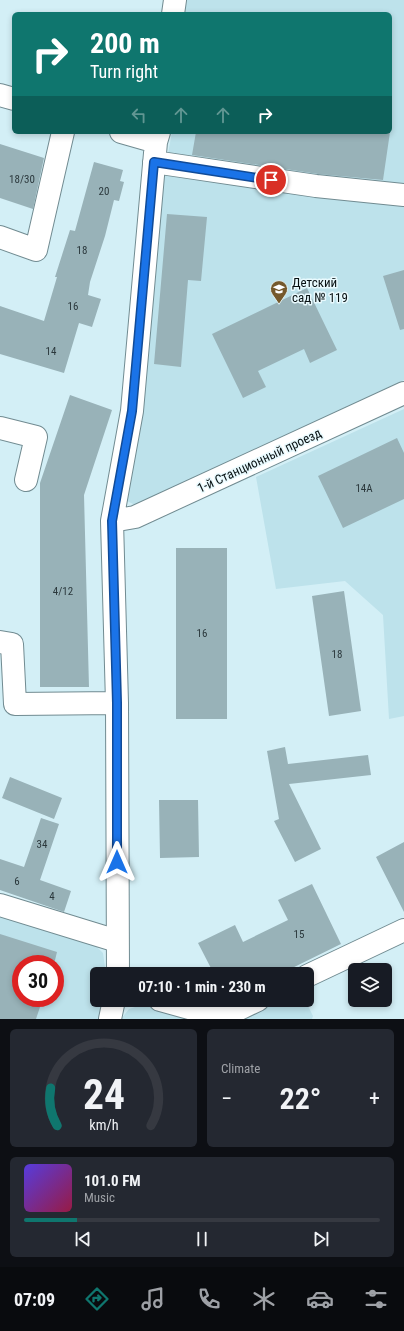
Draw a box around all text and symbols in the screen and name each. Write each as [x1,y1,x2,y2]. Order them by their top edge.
text: 200 m [90,27,160,60]
icon: right [24,28,76,80]
text: Turn right [90,61,158,82]
icon: left [128,104,150,126]
icon: ahead [170,104,192,126]
icon: ahead [212,104,234,126]
icon: right [254,104,276,126]
pin [254,163,288,197]
icon: arrive [260,169,282,191]
house number: 18/30 [9,173,35,186]
house number: 20 [99,185,109,198]
house number: 18 [77,244,87,257]
place label: Детский сад № 119 [292,275,348,305]
school or university icon: Детский сад № 119 [269,279,289,304]
house number: 16 [68,300,78,313]
house number: 14 [46,345,57,358]
street label: 1-й Станционный проезд [195,425,324,496]
house number: 14А [355,482,373,495]
house number: 4/12 [53,585,73,598]
house number: 16 [197,627,207,640]
house number: 18 [332,648,342,661]
house number: 34 [37,838,48,851]
position arrow [96,841,138,883]
house number: 6 [14,875,20,888]
house number: 4 [49,890,55,903]
house number: 15 [294,928,304,941]
speed limit sign: 30 [12,955,64,1007]
map controls [348,963,392,1007]
button: layers [348,963,392,1007]
text: 07:10 · 1 min · 230 m [138,978,266,996]
text: Climate [221,1061,260,1076]
text: 24 [82,1070,125,1119]
text: 22° [280,1081,322,1116]
text: − [221,1086,232,1111]
text: + [369,1086,380,1111]
text: km/h [89,1117,118,1133]
text: 101.0 FM [84,1172,141,1190]
text: Music [84,1190,115,1205]
icon: previous [72,1228,94,1250]
icon: pause [191,1228,213,1250]
icon: next [310,1228,332,1250]
icon: directions [83,1285,111,1313]
icon: music [139,1285,167,1313]
icon: phone [195,1285,223,1313]
icon: climate [250,1285,278,1313]
icon: car [306,1285,334,1313]
icon: filters [362,1285,390,1313]
text: 07:09 [14,1289,55,1310]

